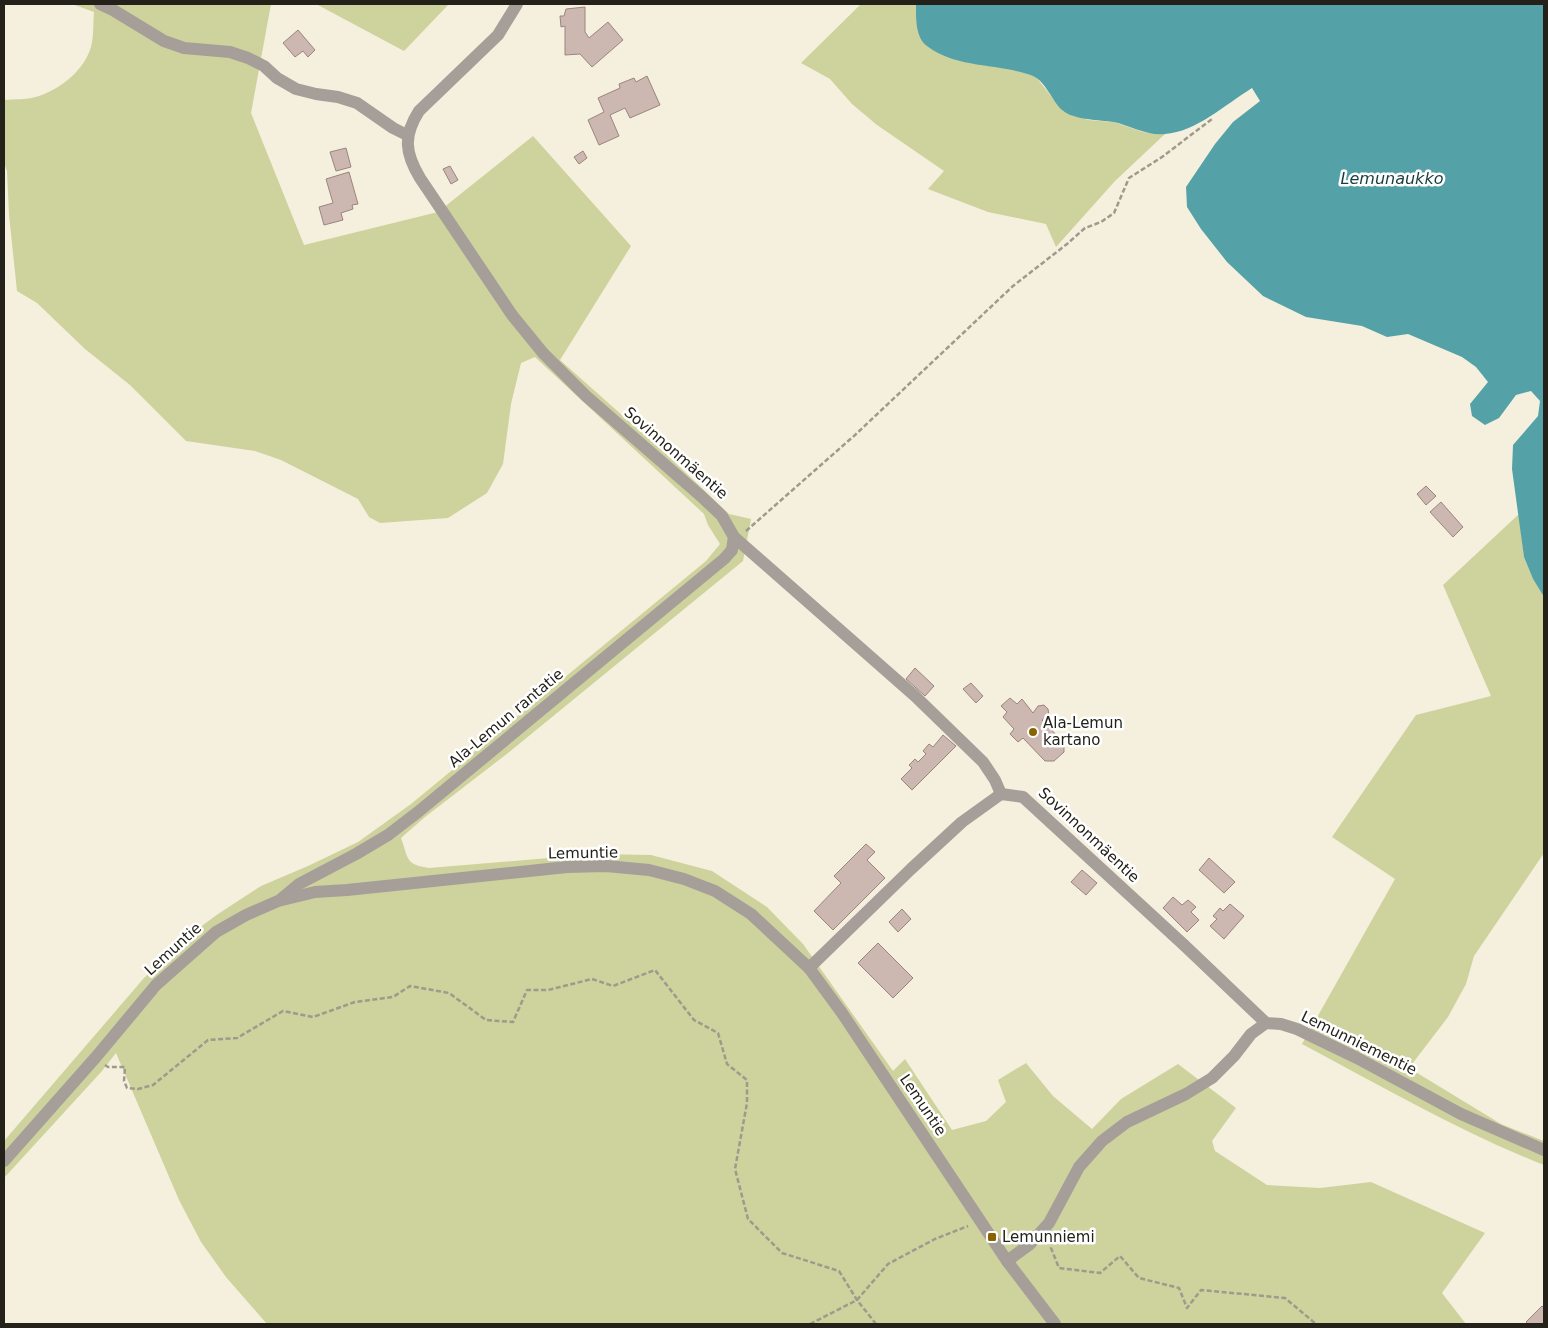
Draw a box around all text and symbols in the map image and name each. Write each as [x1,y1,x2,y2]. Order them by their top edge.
water label: Lemunaukko [1341,169,1444,188]
street label: Sovinnonmäentie [621,403,731,503]
street label: Ala-Lemun rantatie [445,665,567,771]
place label: Ala-Lemun kartano [1043,714,1123,749]
marker: Ala-Lemun kartano [1027,726,1039,738]
street label: Sovinnonmäentie [1035,784,1143,886]
street label: Lemuntie [548,843,618,863]
street label: Lemuntie [141,919,205,979]
street label: Lemunniementie [1298,1007,1420,1079]
street label: Lemuntie [896,1071,950,1139]
place label: Lemunniemi [1002,1228,1095,1246]
marker: Lemunniemi [986,1231,998,1243]

